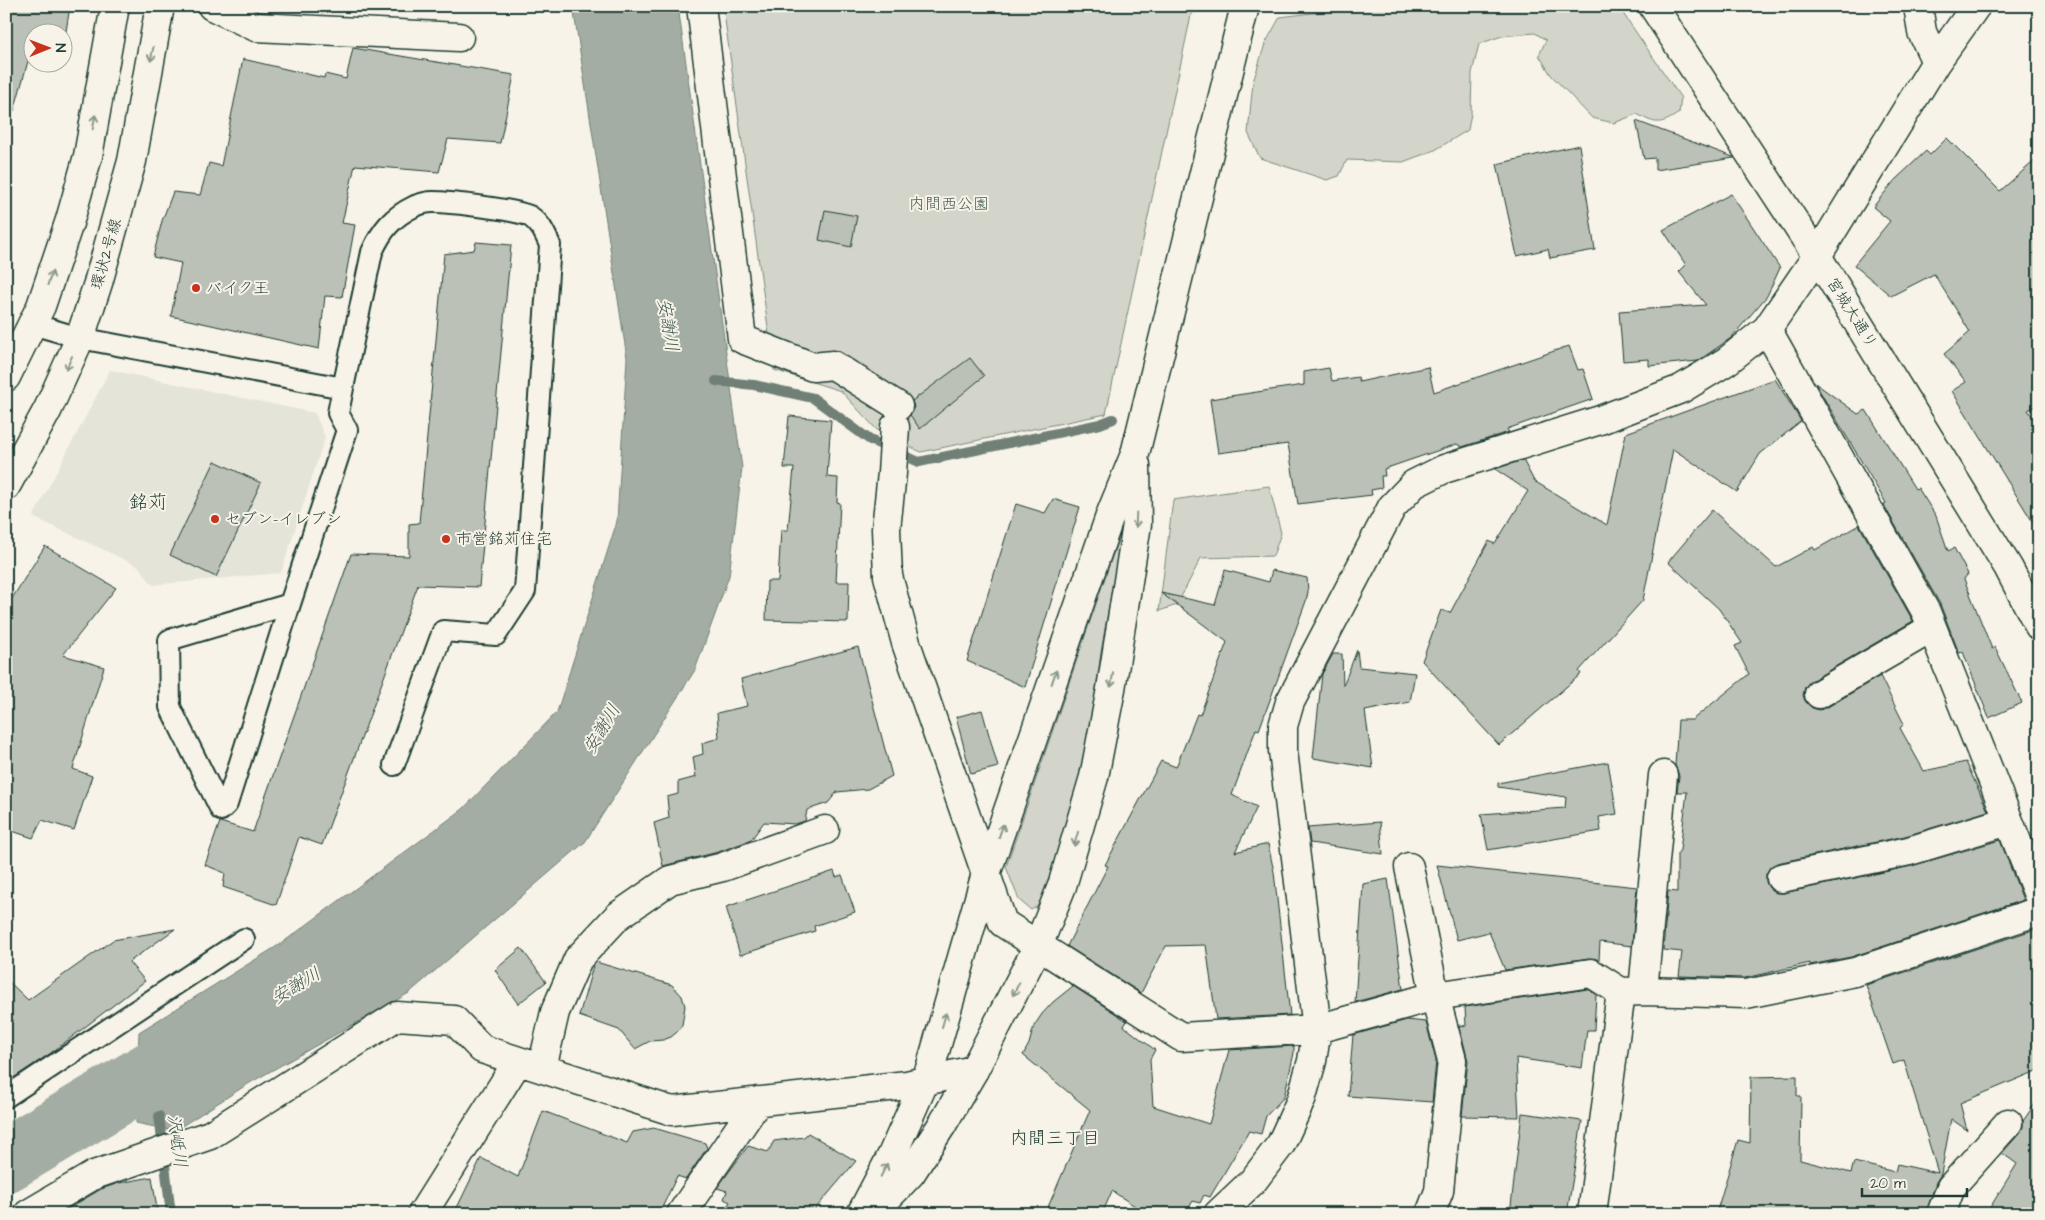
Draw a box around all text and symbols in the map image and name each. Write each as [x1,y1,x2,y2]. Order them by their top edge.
north arrow [22,22,72,72]
text: N [50,43,70,53]
one-way arrow [146,46,156,62]
one-way arrow [90,115,99,131]
park label: 内間西公園 [909,193,989,215]
street label: 環状2号線 [85,216,127,292]
one-way arrow [46,271,55,287]
street label: 宮城大通り [1821,273,1883,353]
place label: バイク王 [206,277,269,299]
marker: バイク王 [190,282,202,294]
water label: 安謝川 [651,296,685,354]
one-way arrow [64,355,73,370]
district label: 銘苅 [129,489,167,516]
place label: セブン-イレブン [225,508,342,530]
one-way arrow [1131,512,1141,528]
marker: セブン-イレブン [209,513,221,525]
place label: 市営銘苅住宅 [456,528,552,550]
marker: 市営銘苅住宅 [440,533,452,545]
one-way arrow [1050,670,1059,686]
one-way arrow [1107,672,1117,688]
water label: 安謝川 [577,699,627,759]
one-way arrow [997,824,1006,839]
one-way arrow [1070,830,1080,846]
water label: 安謝川 [266,961,326,1011]
one-way arrow [1011,981,1020,996]
one-way arrow [940,1012,949,1028]
water label: 沢岻川 [161,1113,193,1169]
district label: 内間三丁目 [1010,1126,1100,1151]
one-way arrow [879,1163,889,1178]
scale bar [1862,1165,1968,1197]
text: 20 m [1870,1173,1906,1194]

